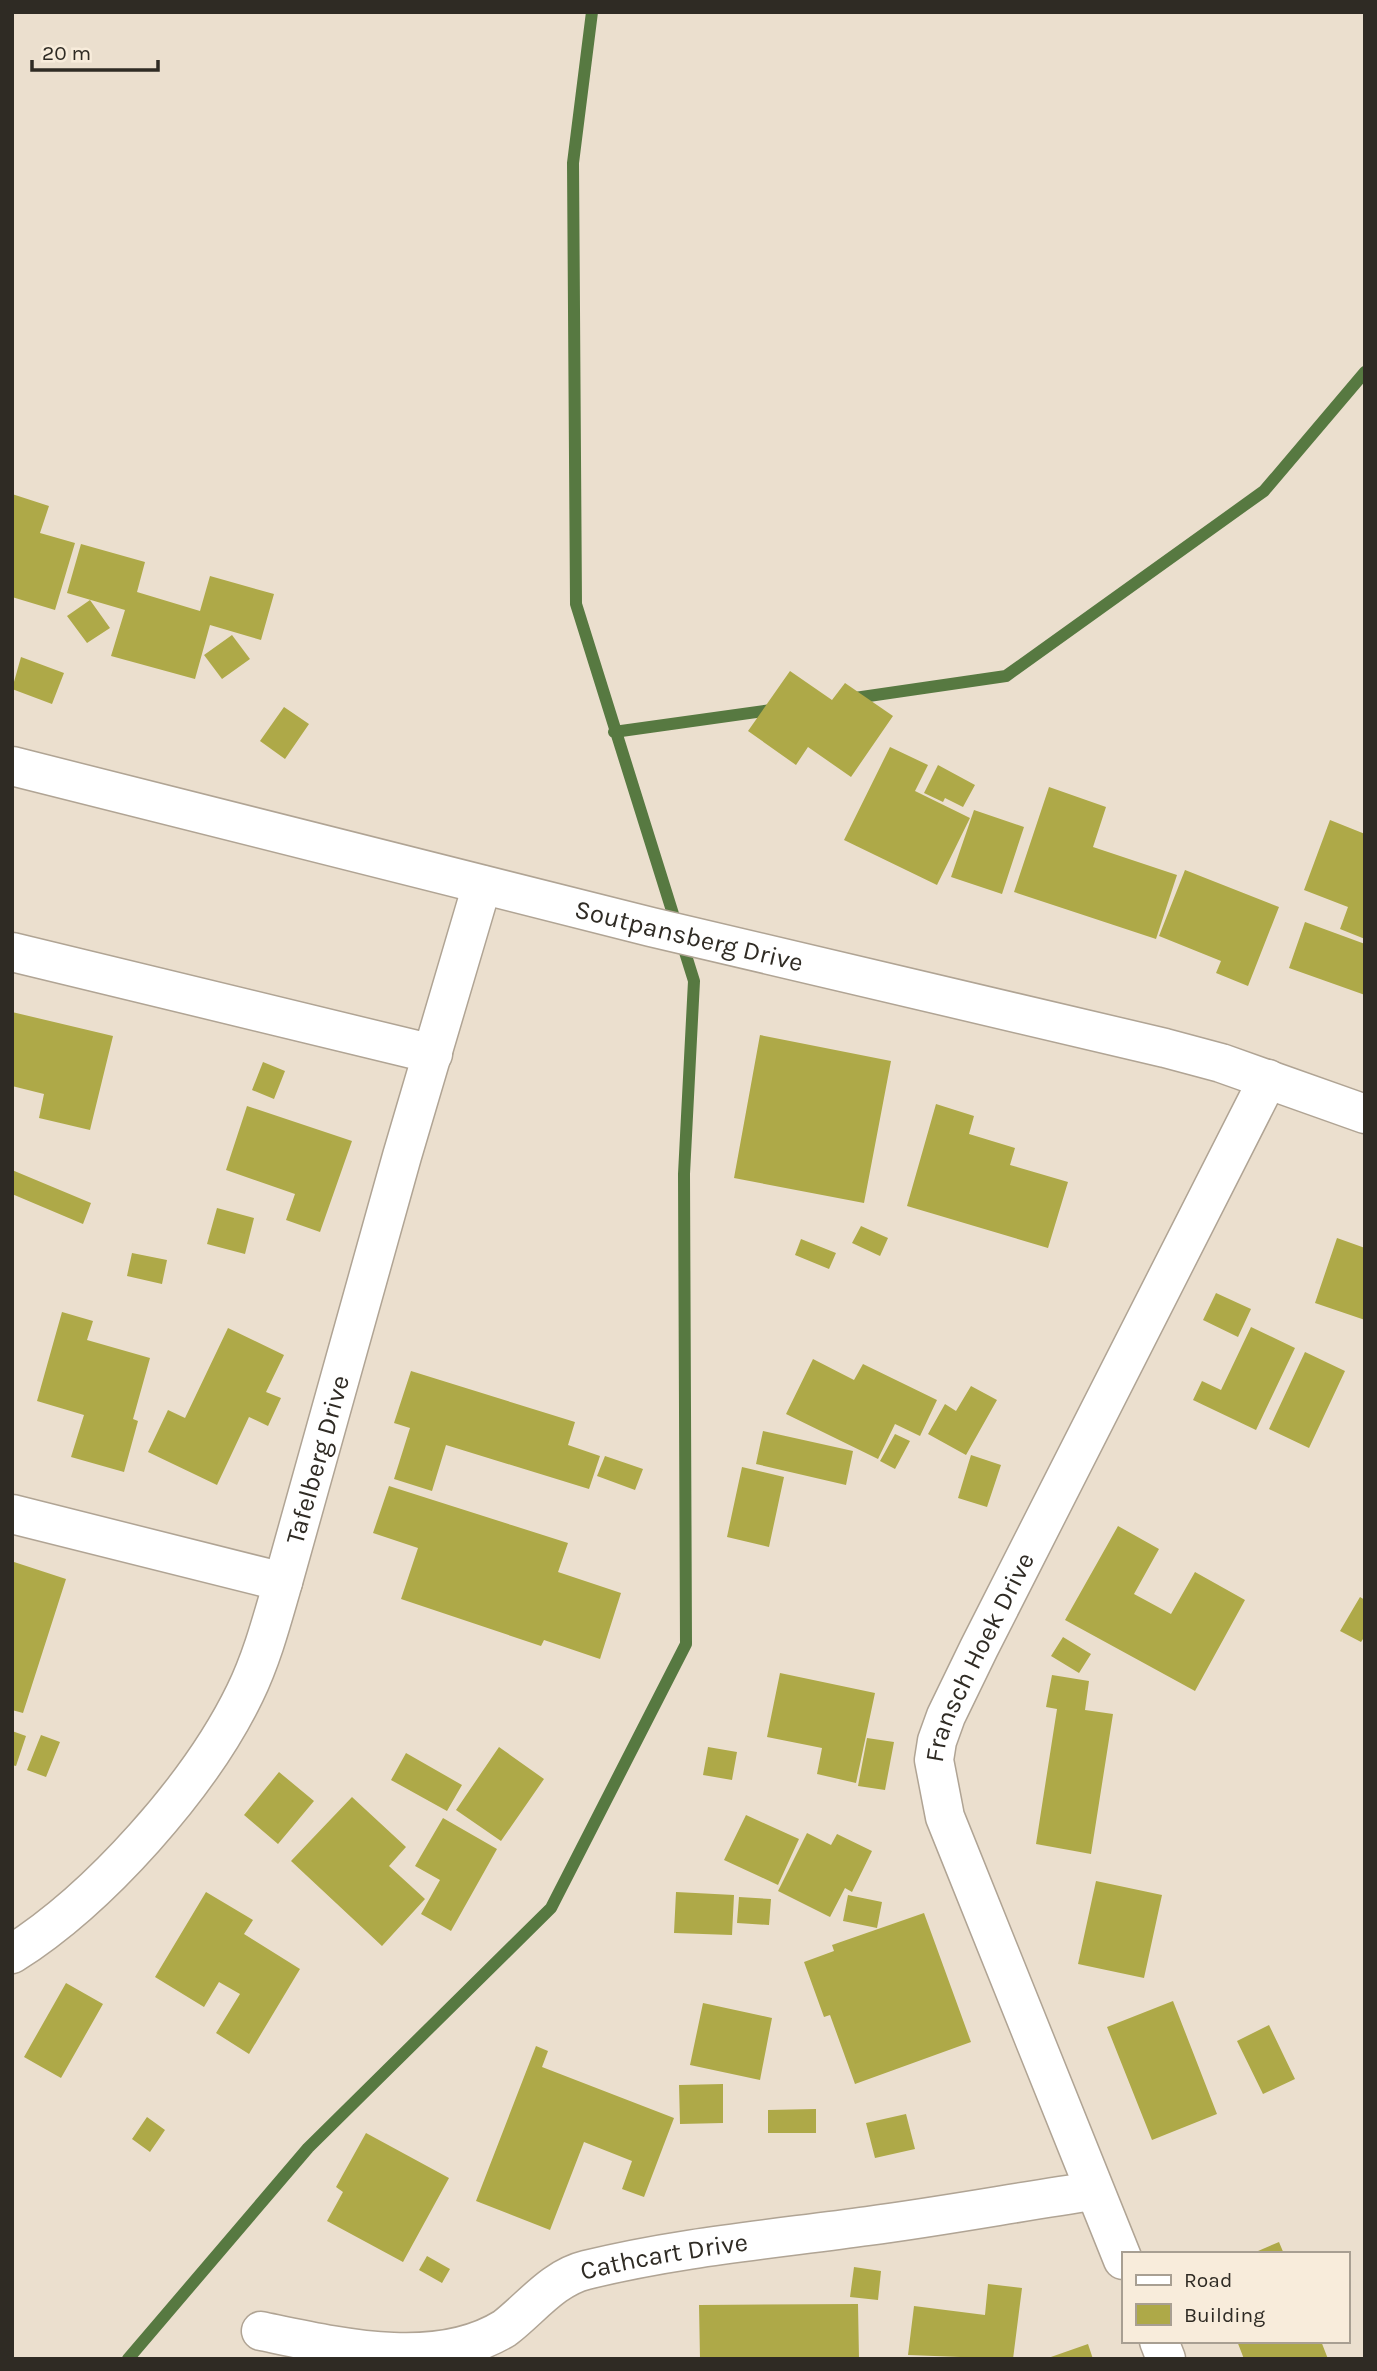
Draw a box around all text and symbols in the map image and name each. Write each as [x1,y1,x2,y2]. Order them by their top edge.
scale bar [32,28,158,72]
text: 20 m [42,41,91,65]
street label: Soutpansberg Drive [572,893,806,978]
street label: Tafelberg Drive [279,1372,356,1548]
street label: Fransch Hoek Drive [919,1547,1041,1764]
street label: Cathcart Drive [577,2227,750,2287]
legend [1122,2252,1349,2343]
text: Road [1184,2268,1232,2292]
text: Building [1184,2303,1265,2327]

